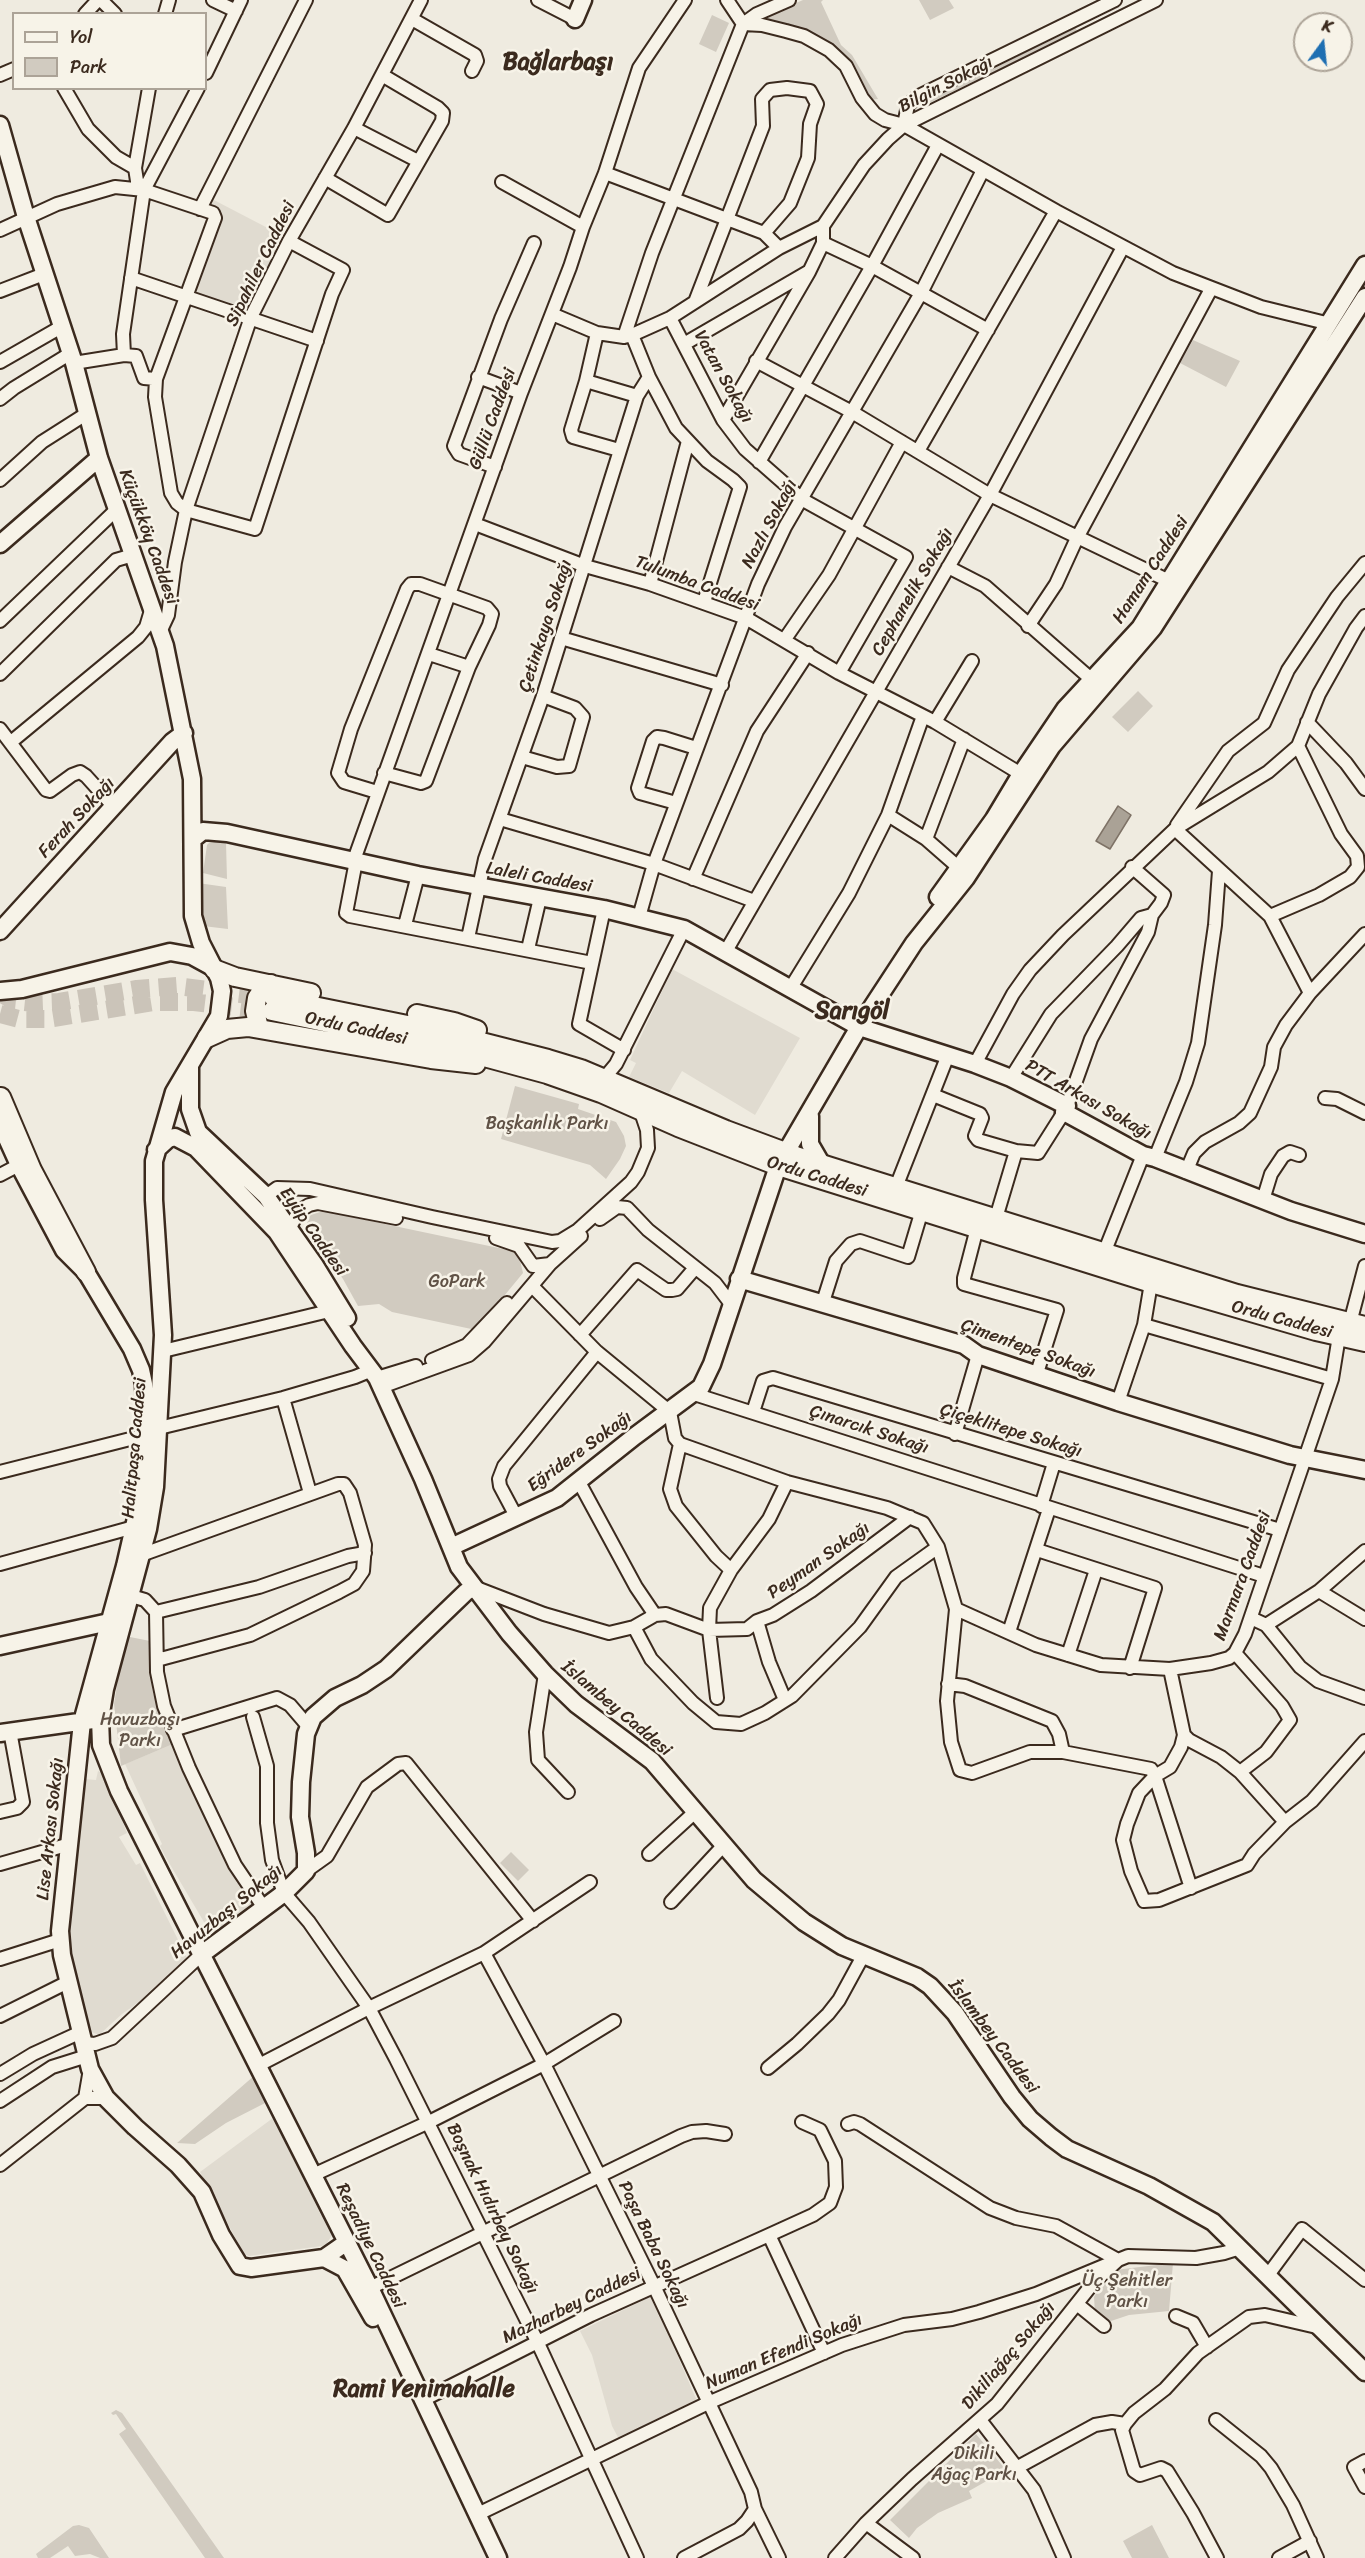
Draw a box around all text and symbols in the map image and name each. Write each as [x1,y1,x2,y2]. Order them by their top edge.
text: K [1319,11,1336,41]
legend [12,12,207,90]
north arrow [1293,12,1353,72]
text: Yol [70,21,92,53]
district label: Bağlarbaşı [503,49,613,77]
text: Park [70,51,107,83]
street label: Bilgin Sokağı [895,52,997,118]
street label: Sipahiler Caddesi [221,198,301,330]
street label: Vatan Sokağı [689,327,757,427]
street label: Güllü Caddesi [465,365,521,473]
street label: Küçükköy Caddesi [114,466,182,608]
street label: Nazlı Sokağı [737,476,803,572]
street label: Hamam Caddesi [1108,512,1194,628]
street label: Cephanelik Sokağı [868,524,958,660]
street label: Tulumba Caddesi [632,551,762,617]
street label: Çetinkaya Sokağı [514,557,578,695]
street label: Ferah Sokağı [34,773,120,863]
street label: Laleli Caddesi [484,858,594,898]
district label: Sarıgöl [815,998,889,1026]
street label: Ordu Caddesi [303,1008,409,1050]
street label: PTT Arkası Sokağı [1021,1055,1155,1145]
park label: Başkanlık Parkı [485,1113,609,1135]
street label: Ordu Caddesi [764,1152,870,1202]
street label: Eyüp Caddesi [274,1183,352,1281]
park label: GoPark [429,1271,485,1293]
street label: Ordu Caddesi [1229,1296,1335,1344]
street label: Çimentepe Sokağı [958,1315,1098,1383]
street label: Halitpaşa Caddesi [118,1377,152,1519]
street label: Çiçeklitepe Sokağı [937,1399,1085,1463]
street label: Çınarcık Sokağı [807,1401,931,1459]
street label: Eğridere Sokağı [523,1407,637,1497]
street label: Marmara Caddesi [1210,1508,1276,1644]
street label: Peyman Sokağı [764,1518,874,1604]
street label: İslambey Caddesi [556,1657,676,1761]
park label: Havuzbaşı Parkı [100,1709,180,1752]
street label: Lise Arkası Sokağı [33,1757,69,1901]
street label: Havuzbaşı Sokağı [167,1860,287,1964]
street label: İslambey Caddesi [943,1976,1043,2098]
street label: Boşnak Hıdırbey Sokağı [441,2120,543,2298]
street label: Paşa Baba Sokağı [613,2178,693,2312]
street label: Reşadiye Caddesi [330,2180,410,2312]
street label: Mazharbey Caddesi [499,2263,645,2349]
park label: Üç Şehitler Parkı [1082,2270,1172,2312]
street label: Dikiliağaç Sokağı [958,2298,1060,2414]
street label: Numan Efendi Sokağı [702,2309,866,2395]
district label: Rami Yenimahalle [333,2376,515,2404]
park label: Dikili Ağaç Parkı [931,2443,1017,2486]

